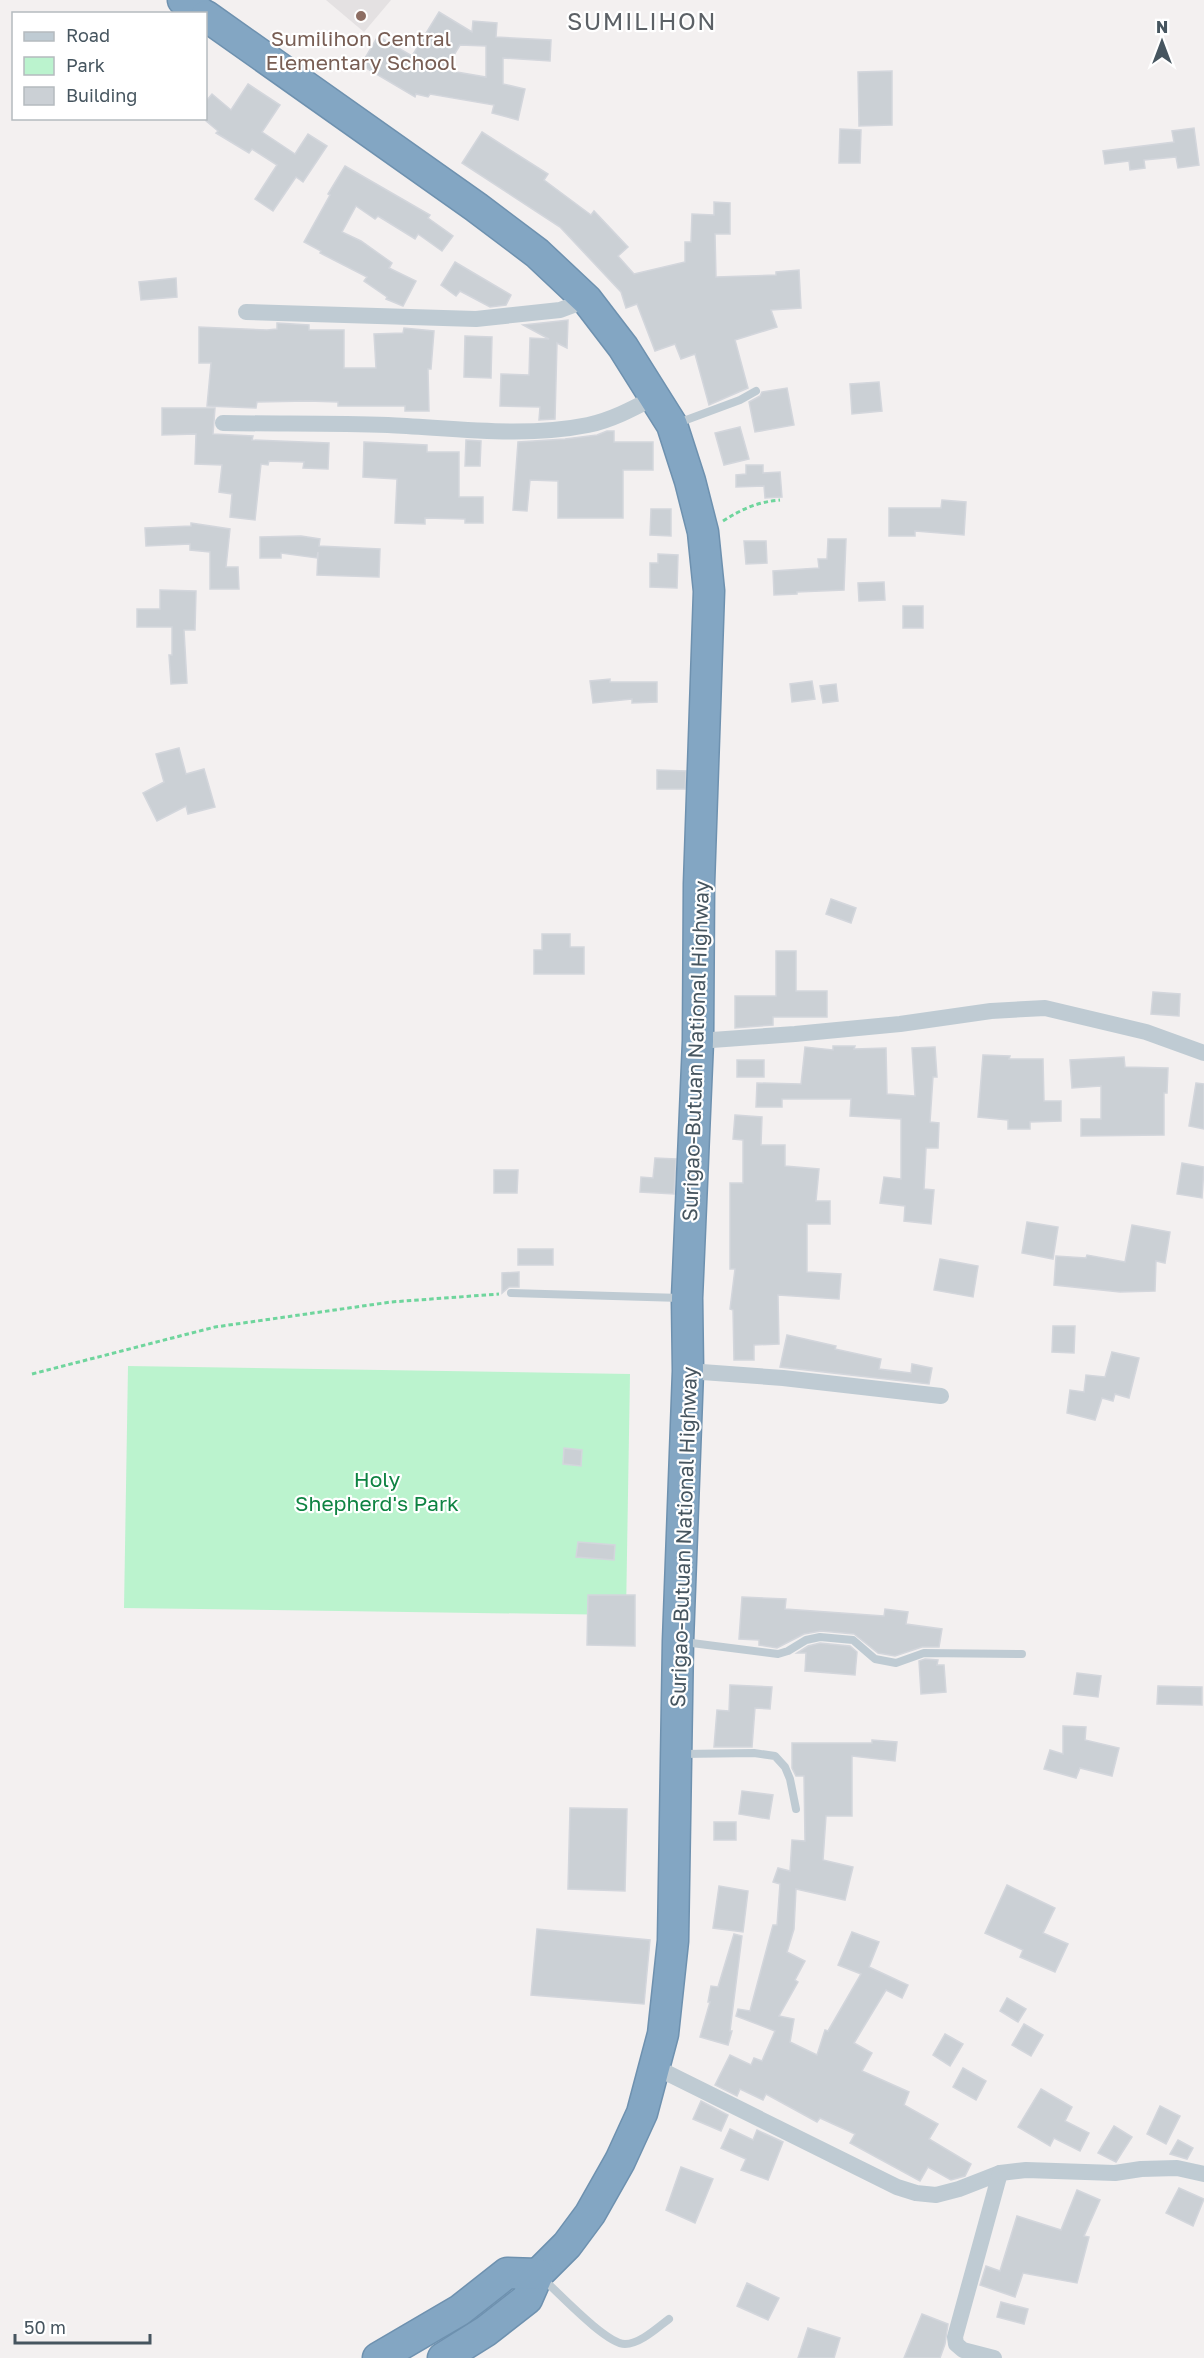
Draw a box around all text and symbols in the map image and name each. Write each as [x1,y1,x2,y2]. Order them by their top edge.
district label: SUMILIHON [567,6,717,35]
marker: Sumilihon Central Elementary School [354,9,368,23]
legend [12,12,207,120]
north arrow [1132,12,1192,72]
text: N [1156,17,1168,37]
text: Road [66,24,110,46]
place label: Sumilihon Central Elementary School [266,25,456,75]
text: Park [66,54,105,76]
text: Building [66,84,137,106]
street label: Surigao-Butuan National Highway [676,880,714,1222]
street label: Surigao-Butuan National Highway [664,1366,702,1708]
park label: Holy Shepherd's Park [295,1466,459,1516]
scale bar [15,2307,150,2345]
text: 50 m [24,2316,66,2338]

